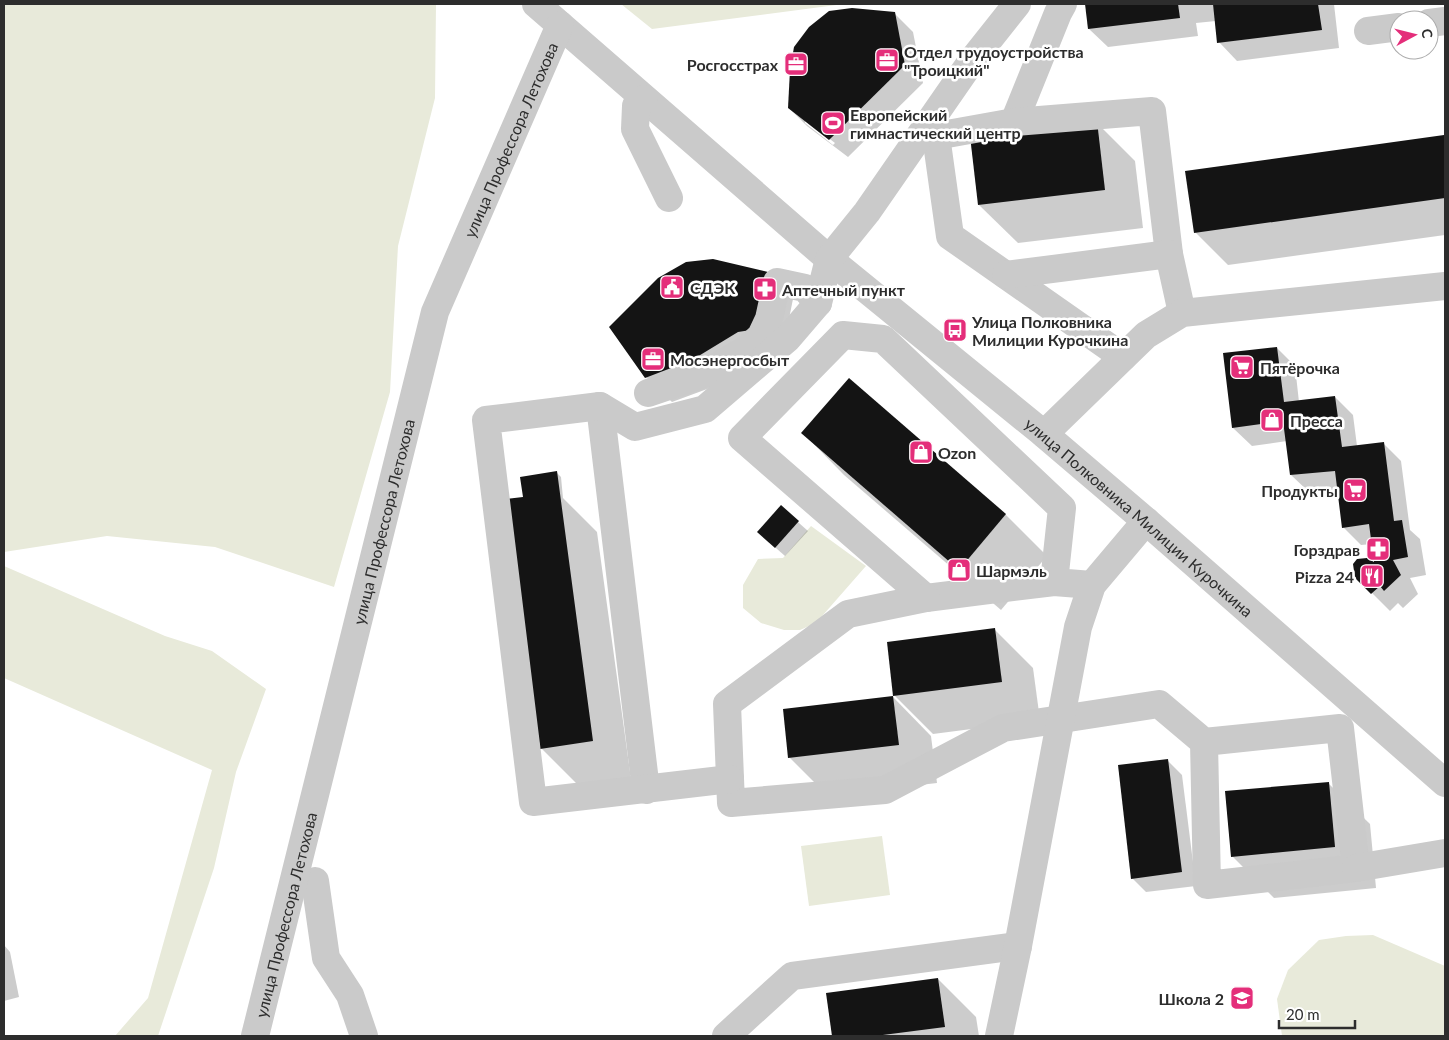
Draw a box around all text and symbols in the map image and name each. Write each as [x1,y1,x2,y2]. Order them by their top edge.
north arrow [1389,10,1439,60]
text: С [1418,28,1436,40]
street label: улица Профессора Летохова [459,39,561,240]
place label: Отдел трудоустройства "Троицкий" [904,42,1084,79]
office icon: Отдел трудоустройства "Троицкий" [874,47,900,73]
office icon: Росгосстрах [783,51,809,77]
place label: Росгосстрах [687,55,779,74]
place label: Европейский гимнастический центр [850,105,1021,142]
sports icon: Европейский гимнастический центр [820,110,846,136]
public building icon: СДЭК [659,274,685,300]
pharmacy icon: Аптечный пункт [752,276,778,302]
place label: СДЭК [690,278,736,297]
place label: Аптечный пункт [781,280,906,299]
place label: Улица Полковника Милиции Курочкина [971,312,1128,349]
bus stop icon: Улица Полковника Милиции Курочкина [942,317,968,343]
office icon: Мосэнергосбыт [640,346,666,372]
place label: Мосэнергосбыт [670,350,790,369]
supermarket icon: Пятёрочка [1229,354,1255,380]
place label: Пятёрочка [1260,358,1340,377]
shop icon: Пресса [1259,407,1285,433]
place label: Пресса [1290,411,1343,430]
street label: улица Полковника Милиции Курочкина [1022,413,1257,620]
street label: улица Профессора Летохова [348,417,418,626]
shop icon: Ozon [908,439,934,465]
place label: Ozon [938,443,976,462]
supermarket icon: Продукты [1342,477,1368,503]
place label: Продукты [1261,481,1338,500]
pharmacy icon: Горздрав [1365,536,1391,562]
place label: Горздрав [1293,540,1360,559]
shop icon: Шармэль [946,557,972,583]
place label: Шармэль [976,561,1047,580]
restaurant icon: Pizza 24 [1359,563,1385,589]
place label: Pizza 24 [1295,567,1354,586]
street label: улица Профессора Летохова [250,810,320,1019]
school or university icon: Школа 2 [1229,985,1255,1011]
place label: Школа 2 [1159,989,1224,1008]
scale bar [1279,998,1355,1030]
text: 20 m [1286,1005,1320,1023]

